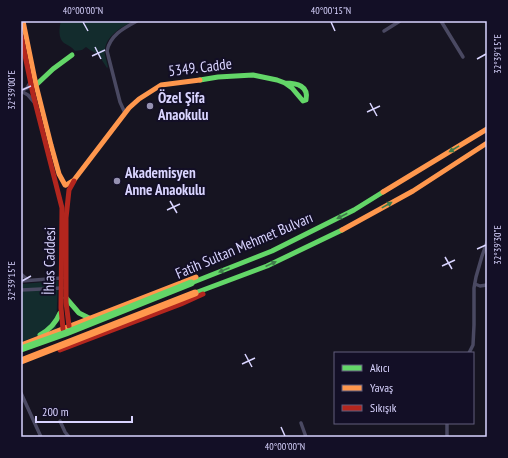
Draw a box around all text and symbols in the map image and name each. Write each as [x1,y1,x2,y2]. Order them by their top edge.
text: 40°00'00"N [63,4,103,17]
text: 40°00'15"N [311,4,351,17]
text: 32°39'15"E [491,34,504,74]
street label: 5349. Cadde [167,54,233,80]
text: 32°39'00"E [5,70,18,110]
place label: Özel Şifa Anaokulu [157,88,209,124]
marker: Özel Şifa Anaokulu [145,101,155,111]
one-way arrow [448,146,460,153]
place label: Akademisyen Anne Anaokulu [124,163,206,199]
marker: Akademisyen Anne Anaokulu [112,176,122,186]
one-way arrow [381,202,393,209]
street label: Fatih Sultan Mehmet Bulvarı [172,207,316,283]
one-way arrow [336,212,348,219]
text: 32°39'30"E [491,225,504,265]
street label: İhlas Caddesi [39,227,59,295]
text: 32°39'15"E [5,261,18,301]
one-way arrow [265,261,276,267]
one-way arrow [217,267,229,273]
legend [334,352,474,424]
text: Akıcı [370,360,390,375]
text: Yavaş [370,380,393,395]
scale bar [36,398,132,424]
text: Sıkışık [370,400,397,415]
text: 200 m [42,404,69,419]
text: 40°00'00"N [265,440,305,453]

